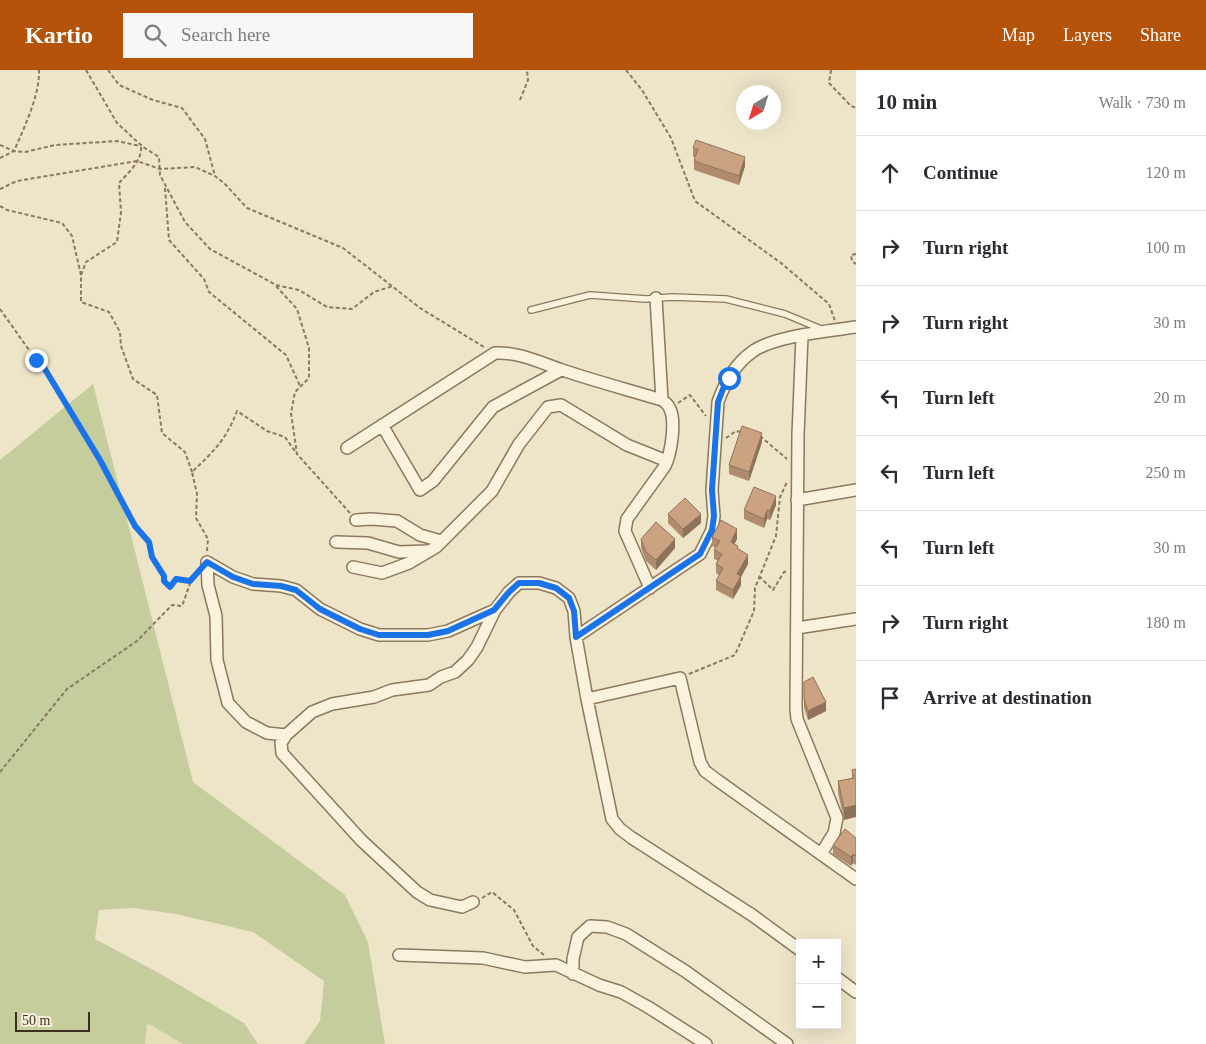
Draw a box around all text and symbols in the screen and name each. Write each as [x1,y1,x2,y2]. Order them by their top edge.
search box [123,13,473,58]
icon: search [141,21,169,49]
text: Kartio [25,22,93,48]
text: Search here [181,24,270,45]
text: Map [1002,25,1035,45]
text: Layers [1063,25,1112,45]
text: Share [1140,25,1181,45]
north arrow [736,85,781,130]
text: 10 min [876,90,937,114]
text: Walk · 730 m [1099,94,1186,111]
icon: ahead [876,159,904,187]
text: Continue [923,162,998,183]
text: 120 m [1146,164,1186,181]
icon: right [876,234,904,262]
text: Turn right [923,237,1008,258]
text: 100 m [1146,239,1186,256]
icon: right [876,309,904,337]
text: Turn right [923,312,1008,333]
text: 30 m [1154,314,1186,331]
route end [25,349,48,372]
route start [718,367,741,390]
icon: left [876,384,904,412]
text: Turn left [923,387,995,408]
text: 20 m [1154,389,1186,406]
icon: left [876,459,904,487]
text: Turn left [923,462,995,483]
text: 250 m [1146,464,1186,481]
icon: left [876,534,904,562]
text: Turn left [923,537,995,558]
text: 30 m [1154,539,1186,556]
icon: right [876,609,904,637]
text: Turn right [923,612,1008,633]
text: 180 m [1146,614,1186,631]
icon: arrive [876,684,904,712]
text: Arrive at destination [923,687,1092,708]
map controls [796,939,841,1029]
button: + [796,939,841,984]
button: − [796,984,841,1029]
scale bar [15,1009,90,1032]
text: 50 m [22,1013,50,1028]

